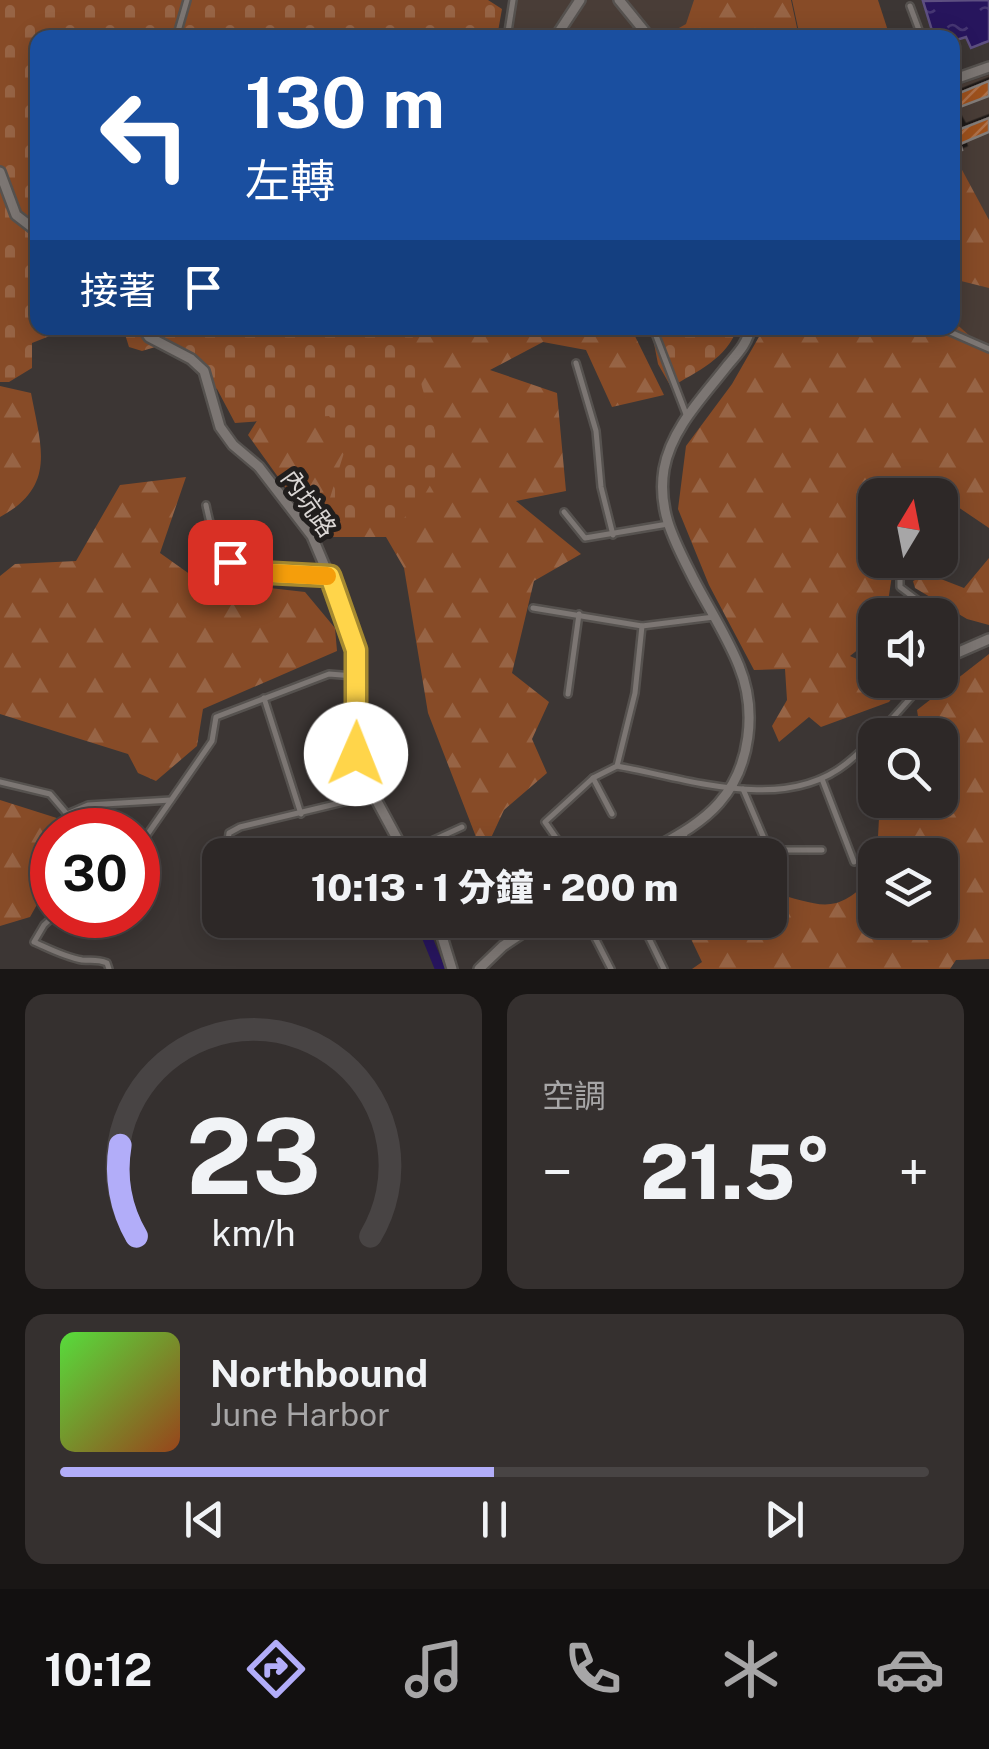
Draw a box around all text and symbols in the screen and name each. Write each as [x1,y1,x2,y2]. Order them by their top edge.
text: 130 m [245,61,445,144]
icon: left [80,70,210,200]
text: 左轉 [245,154,335,207]
icon: arrive [176,260,231,315]
text: 接著 [80,268,156,313]
street label: 內坑路 [275,464,343,542]
north arrow [858,478,958,578]
map controls [858,478,958,938]
pin [188,520,273,605]
icon: arrive [203,535,258,590]
button: sound [858,598,958,698]
position arrow [304,702,408,806]
button: search [858,718,958,818]
speed limit sign: 30 [30,808,160,938]
button: layers [858,838,958,938]
text: 10:13 · 1 分鐘 · 200 m [311,865,678,910]
text: 空調 [542,1077,606,1114]
text: 23 [186,1095,321,1217]
text: 21.5° [640,1128,831,1216]
text: − [542,1140,573,1204]
text: + [899,1140,929,1204]
text: km/h [211,1212,296,1254]
text: Northbound [210,1351,428,1396]
text: June Harbor [210,1396,390,1433]
icon: previous [177,1492,232,1547]
icon: pause [467,1492,522,1547]
icon: next [757,1492,812,1547]
icon: directions [241,1634,311,1704]
icon: music [399,1634,469,1704]
icon: phone [558,1634,628,1704]
icon: climate [716,1634,786,1704]
icon: car [875,1634,945,1704]
text: 10:12 [44,1643,152,1696]

